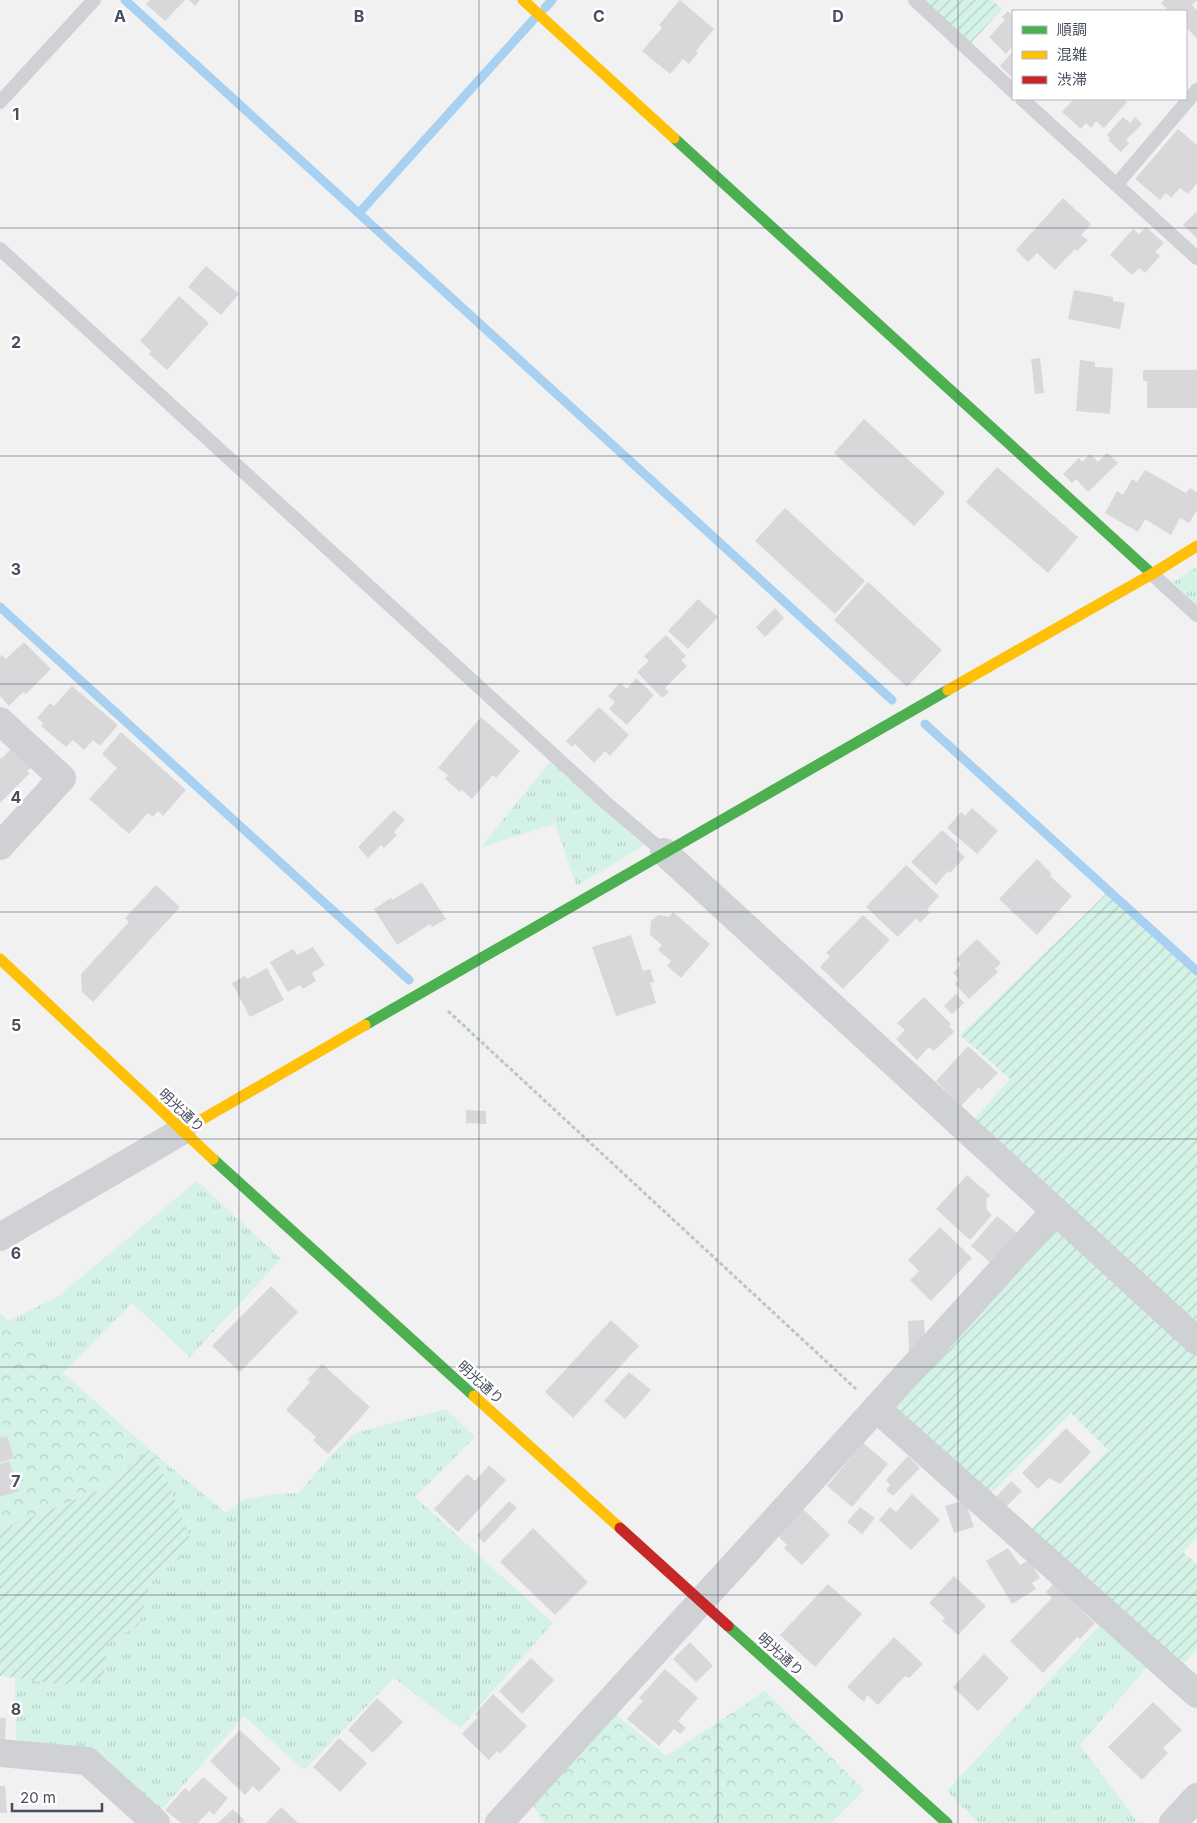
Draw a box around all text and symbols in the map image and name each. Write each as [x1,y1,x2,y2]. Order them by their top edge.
text: A [114,6,126,26]
text: B [354,6,364,26]
text: C [593,6,605,26]
text: D [832,6,844,26]
legend [1012,10,1187,100]
text: 順調 [1057,20,1087,39]
text: 混雑 [1057,45,1087,64]
text: 渋滞 [1057,70,1087,89]
text: 1 [13,104,19,124]
text: 2 [11,332,21,352]
text: 3 [11,559,21,579]
text: 4 [11,787,22,807]
text: 5 [11,1015,21,1035]
street label: 明光通り [156,1085,208,1135]
text: 6 [11,1243,21,1263]
street label: 明光通り [455,1357,507,1407]
text: 7 [11,1471,21,1491]
street label: 明光通り [755,1629,807,1679]
text: 8 [11,1699,21,1719]
scale bar [12,1780,102,1812]
text: 20 m [20,1788,56,1807]

